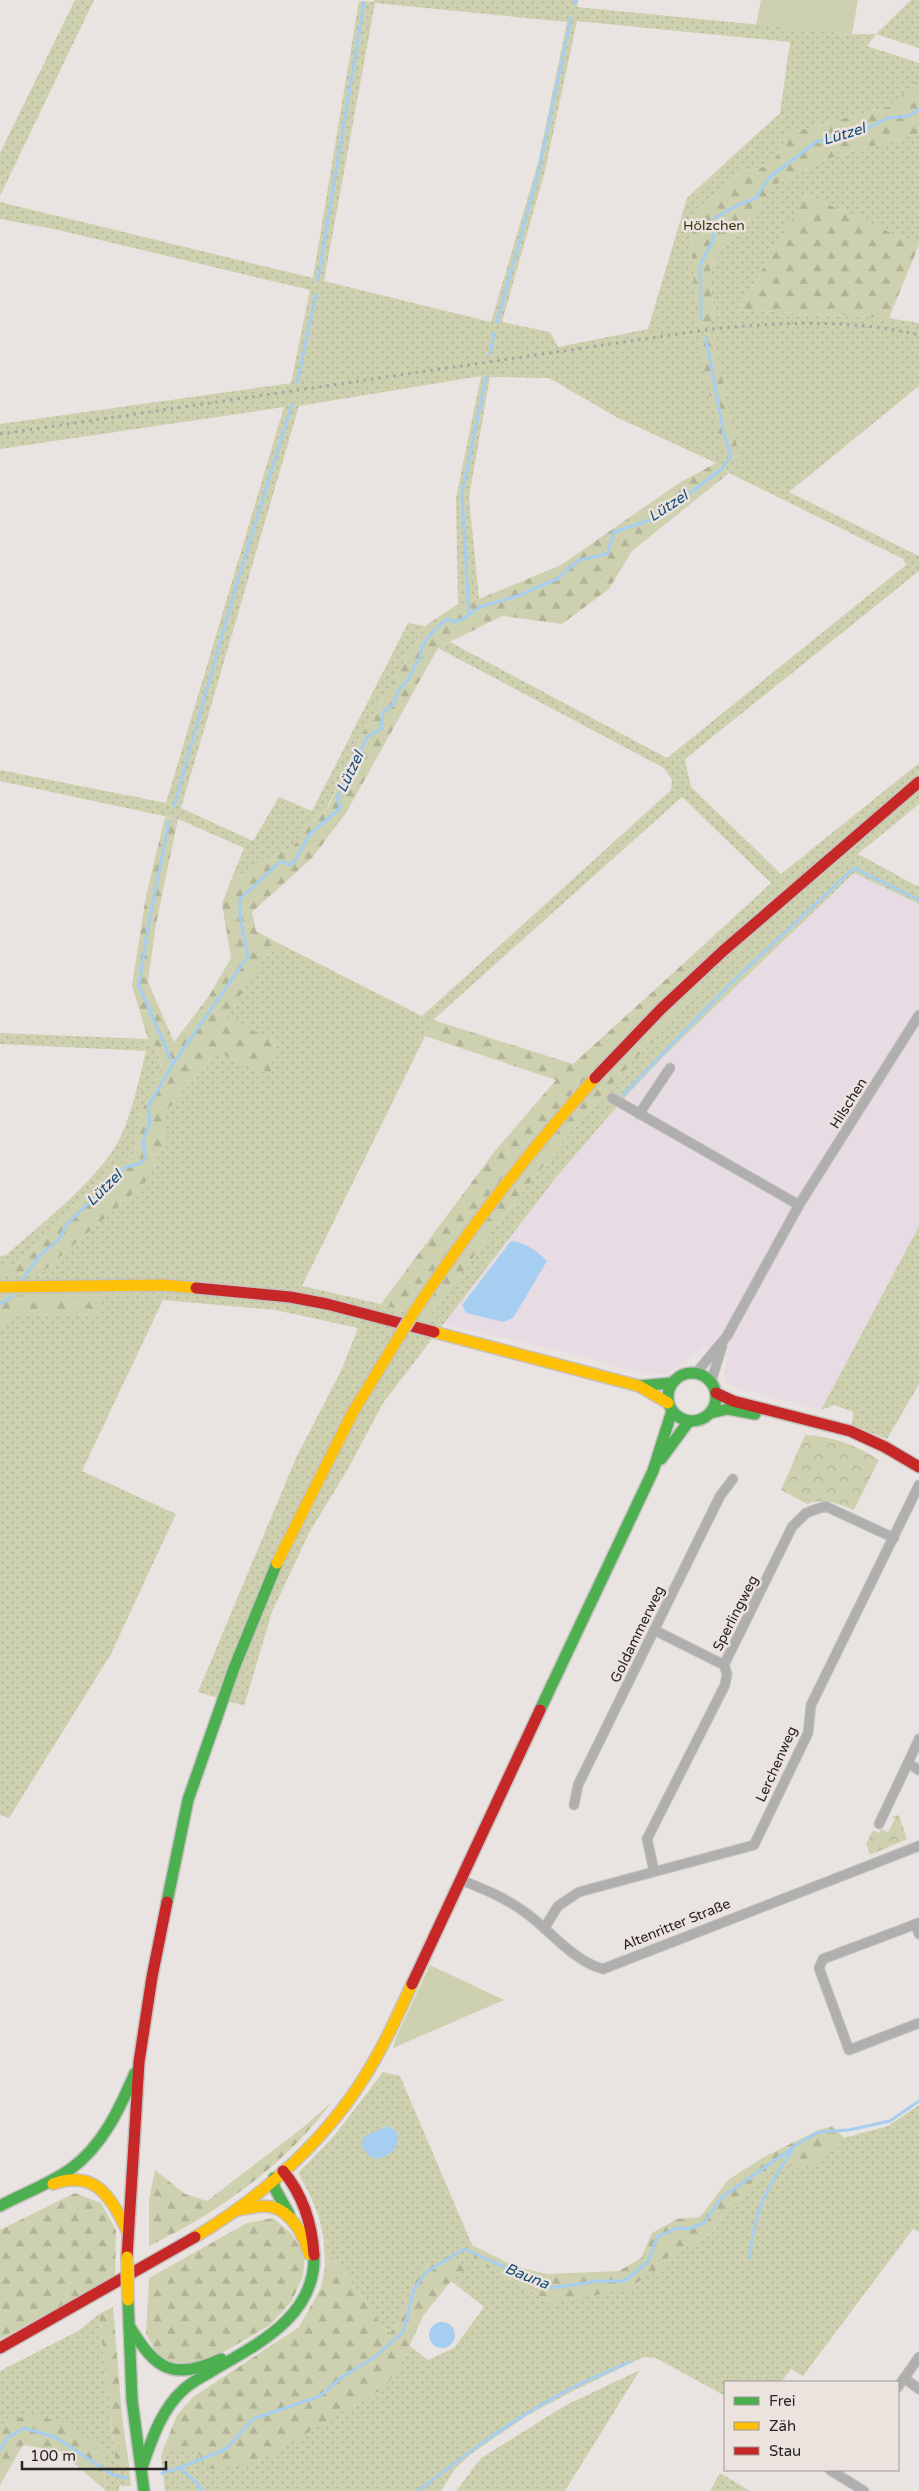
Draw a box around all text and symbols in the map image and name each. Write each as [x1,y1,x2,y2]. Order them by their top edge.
water label: Lützel [821,118,869,149]
park label: Hölzchen [683,217,745,234]
water label: Lützel [645,485,693,525]
water label: Lützel [332,747,369,795]
street label: Hilschen [826,1075,871,1132]
water label: Lützel [82,1165,127,1210]
street label: Sperlingweg [709,1573,762,1654]
street label: Goldammerweg [607,1583,668,1686]
street label: Lerchenweg [752,1724,801,1805]
street label: Altenritter Straße [620,1895,733,1954]
water label: Bauna [503,2259,552,2293]
legend [724,2381,899,2471]
text: Frei [769,2392,795,2410]
text: Zäh [769,2417,796,2435]
scale bar [22,2438,166,2470]
text: Stau [769,2442,801,2460]
text: 100 m [30,2447,76,2465]

